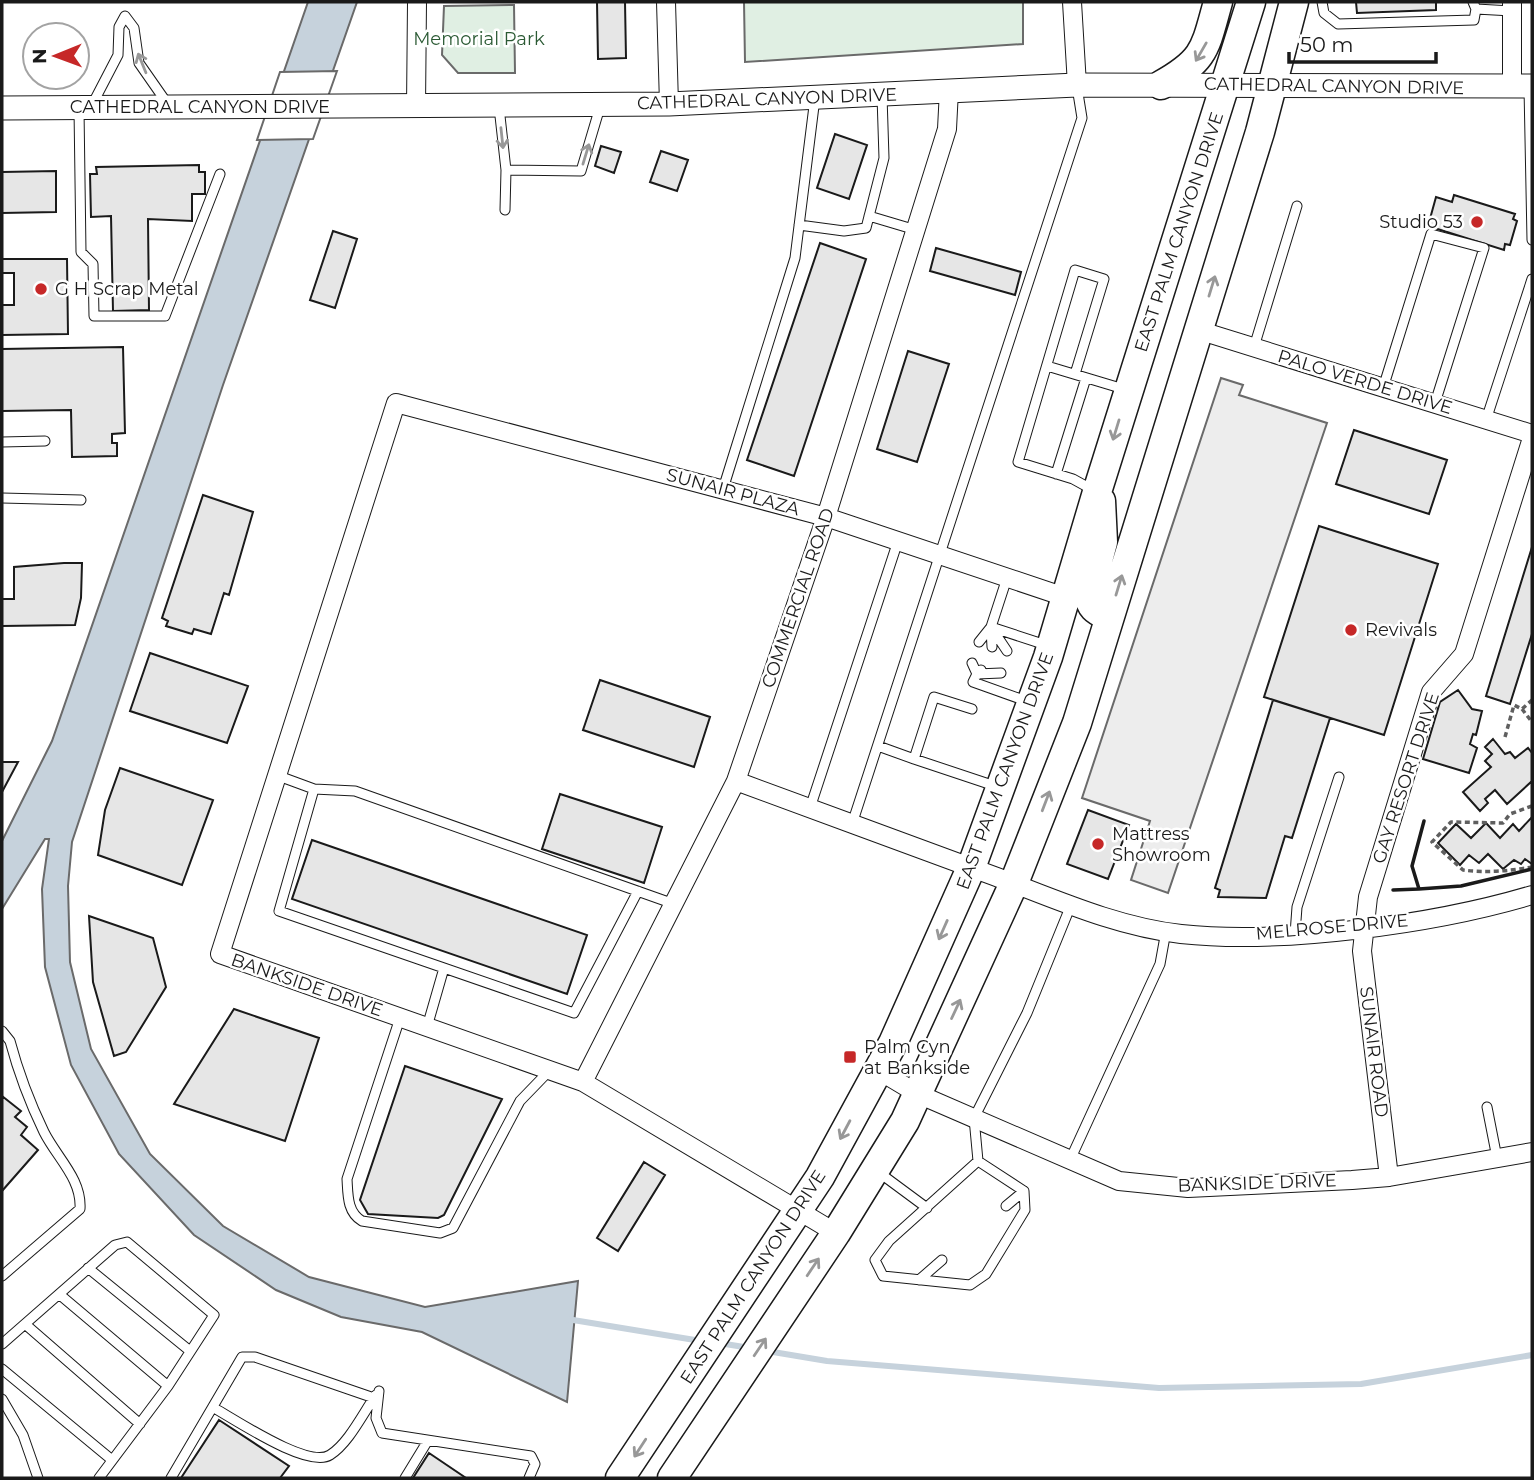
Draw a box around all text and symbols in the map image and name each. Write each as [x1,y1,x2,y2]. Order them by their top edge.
north arrow [21,21,91,91]
scale bar [1289,21,1436,65]
park label: Memorial Park [413,28,545,50]
text: 50 m [1300,32,1354,57]
one-way arrow [1194,41,1208,61]
text: N [28,48,51,64]
one-way arrow [135,53,148,74]
street label: CATHEDRAL CANYON DRIVE [1204,73,1464,99]
street label: CATHEDRAL CANYON DRIVE [637,83,897,115]
street label: CATHEDRAL CANYON DRIVE [70,96,330,118]
street label: EAST PALM CANYON DRIVE [1130,109,1228,355]
one-way arrow [496,126,509,149]
one-way arrow [581,143,593,165]
place label: Studio 53 [1379,211,1463,233]
marker: Studio 53 [1469,214,1485,230]
one-way arrow [1206,275,1219,297]
place label: G H Scrap Metal [55,278,199,300]
marker: G H Scrap Metal [33,281,49,297]
street label: PALO VERDE DRIVE [1275,345,1455,419]
one-way arrow [1109,419,1121,441]
street label: SUNAIR PLAZA [664,464,802,520]
street label: COMMERCIAL ROAD [757,505,839,691]
one-way arrow [1114,575,1127,597]
place label: Revivals [1365,619,1437,641]
marker: Revivals [1343,622,1359,638]
street label: EAST PALM CANYON DRIVE [952,649,1058,893]
street label: GAY RESORT DRIVE [1368,690,1444,866]
one-way arrow [1041,790,1054,812]
place label: Mattress Showroom [1112,823,1211,866]
marker: Mattress Showroom [1090,836,1106,852]
street label: MELROSE DRIVE [1255,909,1409,945]
one-way arrow [936,919,949,940]
street label: BANKSIDE DRIVE [228,949,386,1021]
street label: SUNAIR ROAD [1355,985,1393,1119]
one-way arrow [950,999,963,1021]
place label: Palm Cyn at Bankside [864,1036,970,1079]
marker: Palm Cyn at Bankside [842,1049,858,1065]
one-way arrow [838,1119,852,1140]
street label: EAST PALM CANYON DRIVE [675,1166,831,1388]
street label: BANKSIDE DRIVE [1177,1169,1337,1197]
one-way arrow [806,1258,820,1277]
one-way arrow [753,1338,767,1358]
one-way arrow [633,1437,647,1457]

